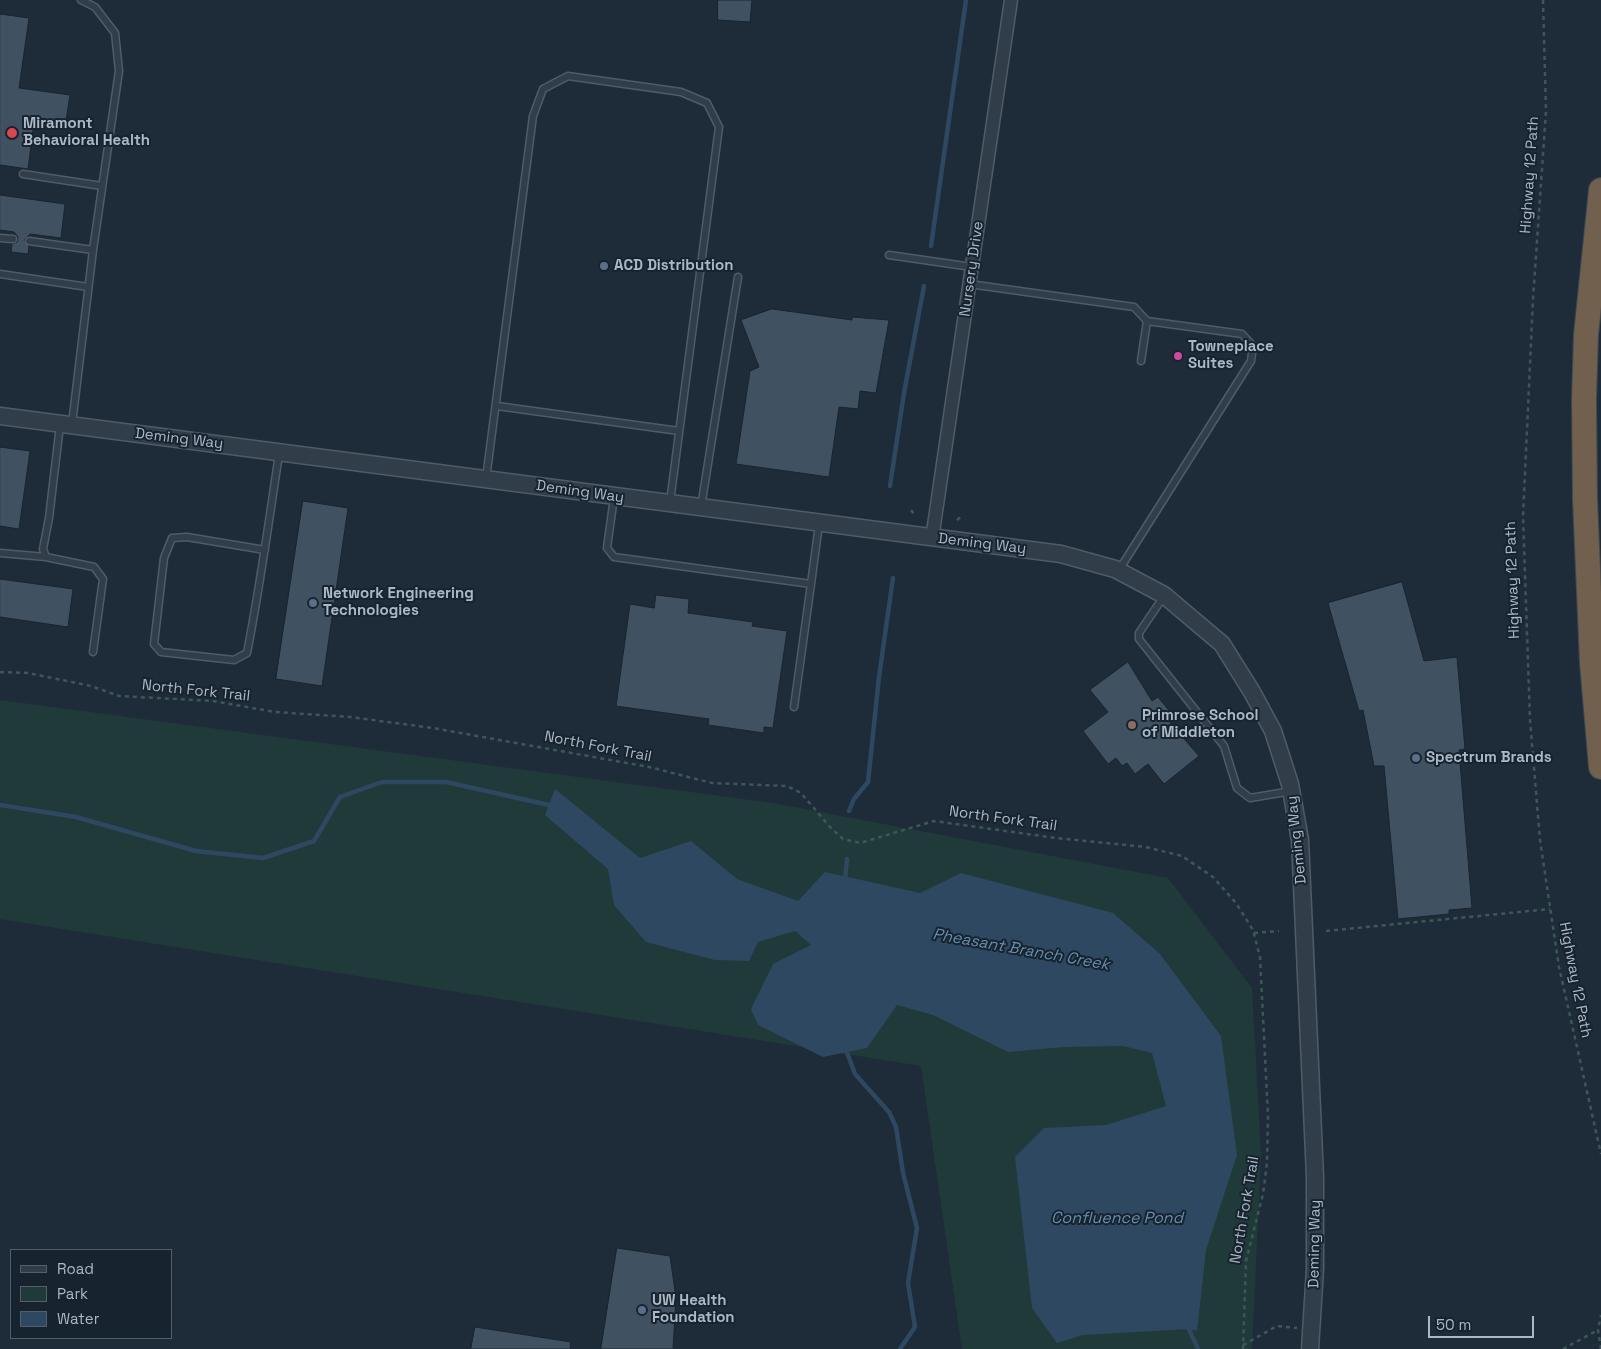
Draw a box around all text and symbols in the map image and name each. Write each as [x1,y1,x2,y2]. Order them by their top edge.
place label: Miramont Behavioral Health [23,115,150,150]
street label: Highway 12 Path [1517,116,1543,234]
marker: Miramont Behavioral Health [5,126,19,140]
street label: Nursery Drive [956,220,988,318]
place label: ACD Distribution [614,257,733,275]
marker: ACD Distribution [598,260,610,272]
place label: Towneplace Suites [1188,338,1274,373]
marker: Towneplace Suites [1172,350,1184,362]
street label: Deming Way [134,425,224,453]
street label: Deming Way [535,477,625,507]
street label: Highway 12 Path [1502,521,1524,639]
street label: Deming Way [937,530,1027,558]
place label: Network Engineering Technologies [323,585,474,620]
marker: Network Engineering Technologies [307,597,319,609]
street label: North Fork Trail [141,676,251,706]
place label: Primrose School of Middleton [1142,707,1258,742]
marker: Primrose School of Middleton [1126,719,1138,731]
street label: North Fork Trail [543,728,653,766]
place label: Spectrum Brands [1426,749,1552,767]
marker: Spectrum Brands [1410,752,1422,764]
street label: Deming Way [1283,795,1311,885]
street label: North Fork Trail [948,803,1058,835]
street label: Highway 12 Path [1555,920,1595,1040]
water label: Pheasant Branch Creek [931,925,1111,975]
street label: North Fork Trail [1227,1155,1263,1265]
street label: Deming Way [1305,1200,1325,1288]
water label: Confluence Pond [1051,1209,1183,1229]
legend [10,1249,172,1339]
text: Road [57,1259,94,1278]
text: Park [57,1284,88,1303]
place label: UW Health Foundation [652,1292,735,1327]
marker: UW Health Foundation [636,1304,648,1316]
scale bar [1431,1306,1537,1338]
text: Water [57,1309,99,1328]
text: 50 m [1436,1315,1471,1334]

